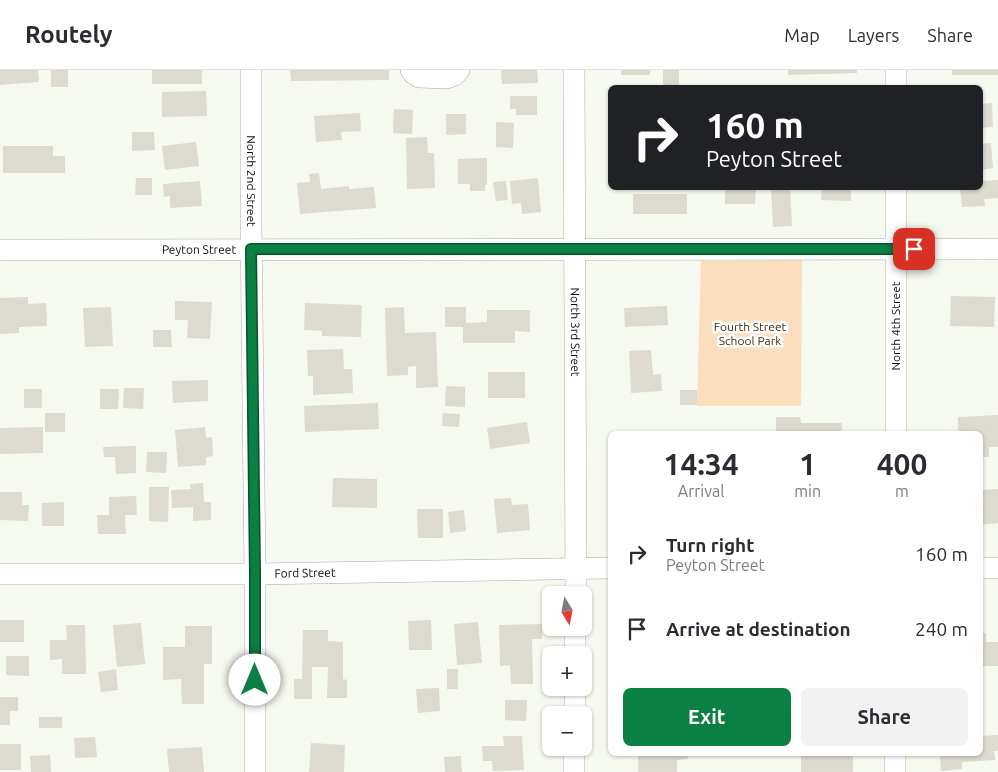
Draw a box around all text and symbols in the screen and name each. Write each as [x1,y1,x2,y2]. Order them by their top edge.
text: Routely [25,21,112,48]
text: Map [784,25,820,45]
text: Layers [848,25,899,45]
text: Share [927,25,973,45]
icon: right [623,105,688,170]
text: 160 m [706,105,804,145]
street label: North 2nd Street [245,135,258,227]
text: Peyton Street [706,146,842,171]
pin [893,228,935,270]
icon: arrive [900,235,928,263]
street label: Peyton Street [162,243,236,256]
street label: North 4th Street [889,281,902,371]
street label: North 3rd Street [569,287,582,377]
park label: Fourth Street School Park [714,320,787,347]
text: 14:34 [664,447,739,481]
text: 1 [799,447,816,481]
text: 400 [877,447,927,481]
text: Arrival [678,482,724,500]
text: min [794,482,821,500]
text: m [895,482,909,500]
text: Turn right [666,534,754,556]
icon: right [623,540,651,568]
text: 160 m [915,543,968,565]
text: Peyton Street [666,556,765,574]
street label: Ford Street [274,566,336,580]
north arrow [542,586,592,636]
map controls [542,586,592,756]
icon: arrive [623,615,651,643]
text: Arrive at destination [666,618,851,640]
text: 240 m [915,618,968,640]
button: + [542,646,592,696]
position arrow [228,653,280,705]
button: Exit [623,688,791,746]
button: Share [801,688,968,746]
button: − [542,706,592,756]

